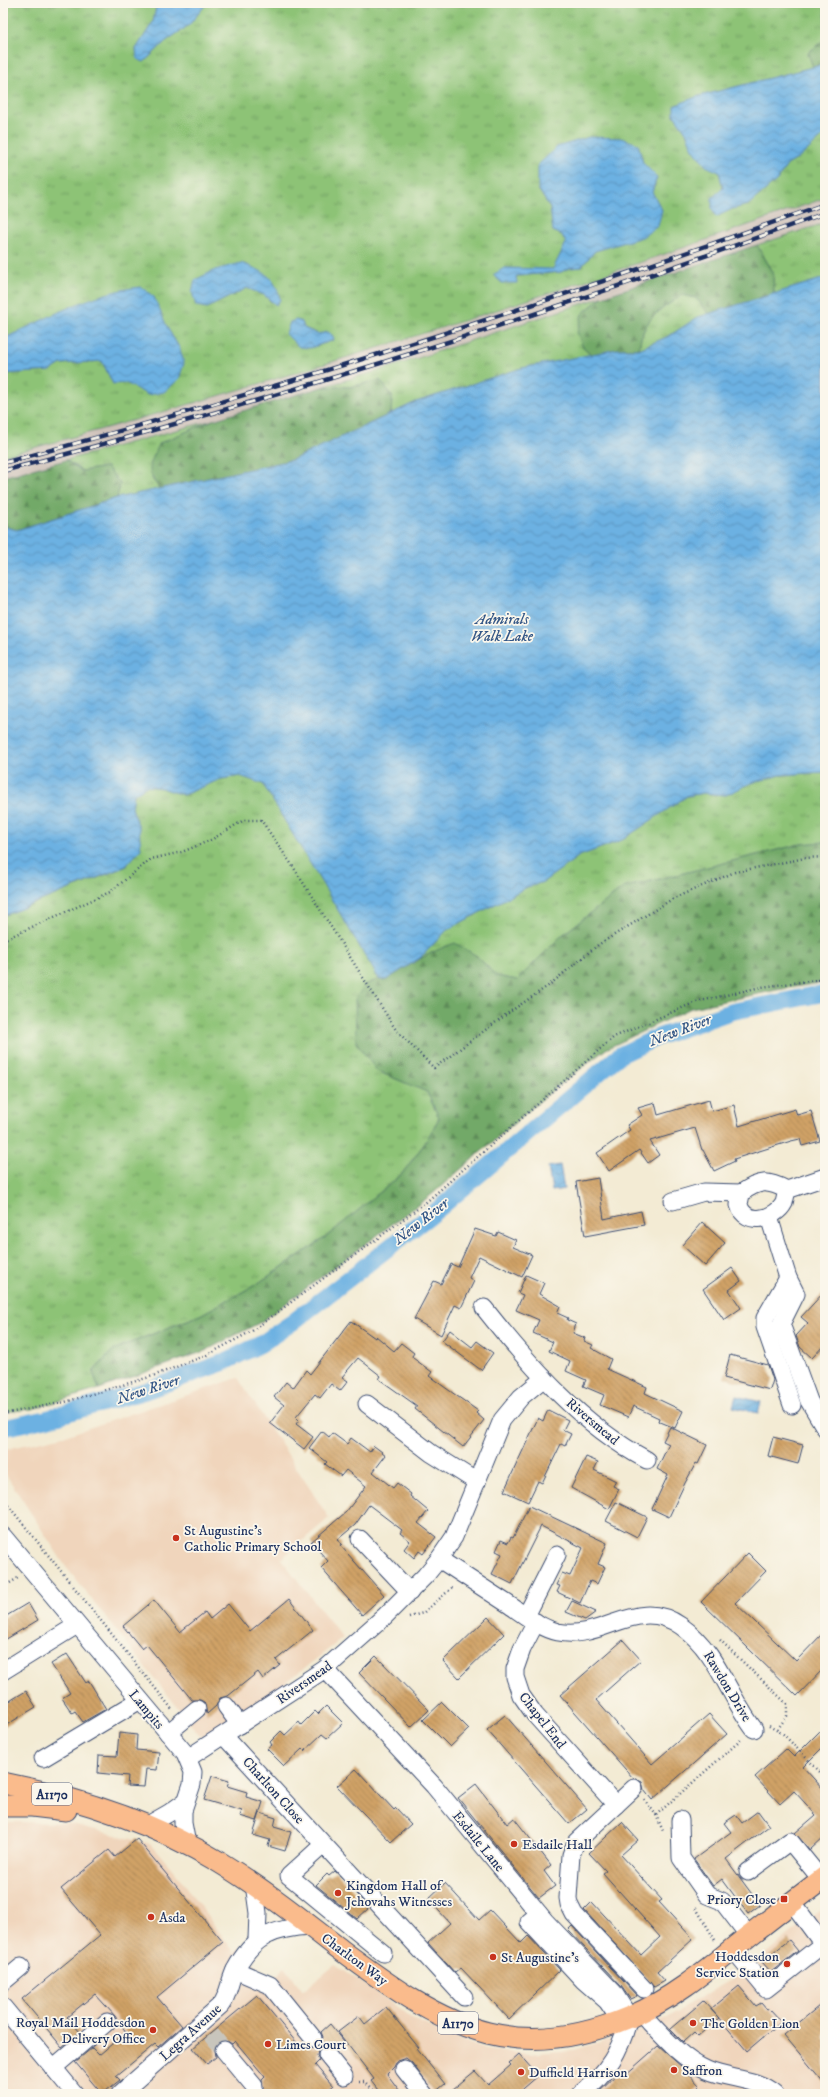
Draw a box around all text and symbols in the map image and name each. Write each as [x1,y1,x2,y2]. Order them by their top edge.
water label: Admirals Walk Lake [471,610,534,646]
water label: New River [646,1009,715,1051]
water label: New River [389,1193,454,1249]
water label: New River [114,1370,183,1409]
street label: Riversmead [562,1394,623,1449]
place label: St Augustine's Catholic Primary School [184,1522,322,1556]
marker: St Augustine's Catholic Primary School [171,1533,181,1543]
street label: Rawdon Drive [699,1648,755,1725]
street label: Riversmead [273,1657,336,1709]
street label: Lampits [124,1686,168,1733]
street label: Chapel End [515,1689,570,1752]
street label: Charlton Close [238,1753,308,1828]
road number: A1170 [32,1783,72,1805]
street label: Esdaile Lane [448,1808,508,1876]
place label: Esdaile Hall [522,1836,593,1854]
marker: Esdaile Hall [509,1839,519,1849]
place label: Kingdom Hall of Jehovahs Witnesses [344,1877,452,1911]
marker: Kingdom Hall of Jehovahs Witnesses [333,1888,343,1898]
place label: Priory Close [707,1891,776,1909]
marker: Priory Close [779,1894,789,1904]
place label: Asda [159,1909,186,1927]
marker: Asda [146,1912,156,1922]
street label: Charlton Way [318,1930,392,1990]
place label: Hoddesdon Service Station [696,1948,780,1982]
place label: St Augustine's [501,1949,579,1967]
marker: St Augustine's [488,1952,498,1962]
marker: Hoddesdon Service Station [782,1959,792,1969]
street label: Legra Avenue [156,2000,226,2065]
road number: A1170 [438,2012,478,2034]
place label: Royal Mail Hoddesdon Delivery Office [16,2014,146,2048]
place label: The Golden Lion [701,2015,800,2033]
marker: The Golden Lion [688,2018,698,2028]
marker: Royal Mail Hoddesdon Delivery Office [148,2025,158,2035]
place label: Limes Court [276,2036,347,2054]
marker: Limes Court [263,2039,273,2049]
place label: Saffron [682,2062,723,2080]
place label: Duffield Harrison [529,2064,628,2082]
marker: Saffron [669,2065,679,2075]
marker: Duffield Harrison [516,2067,526,2077]

